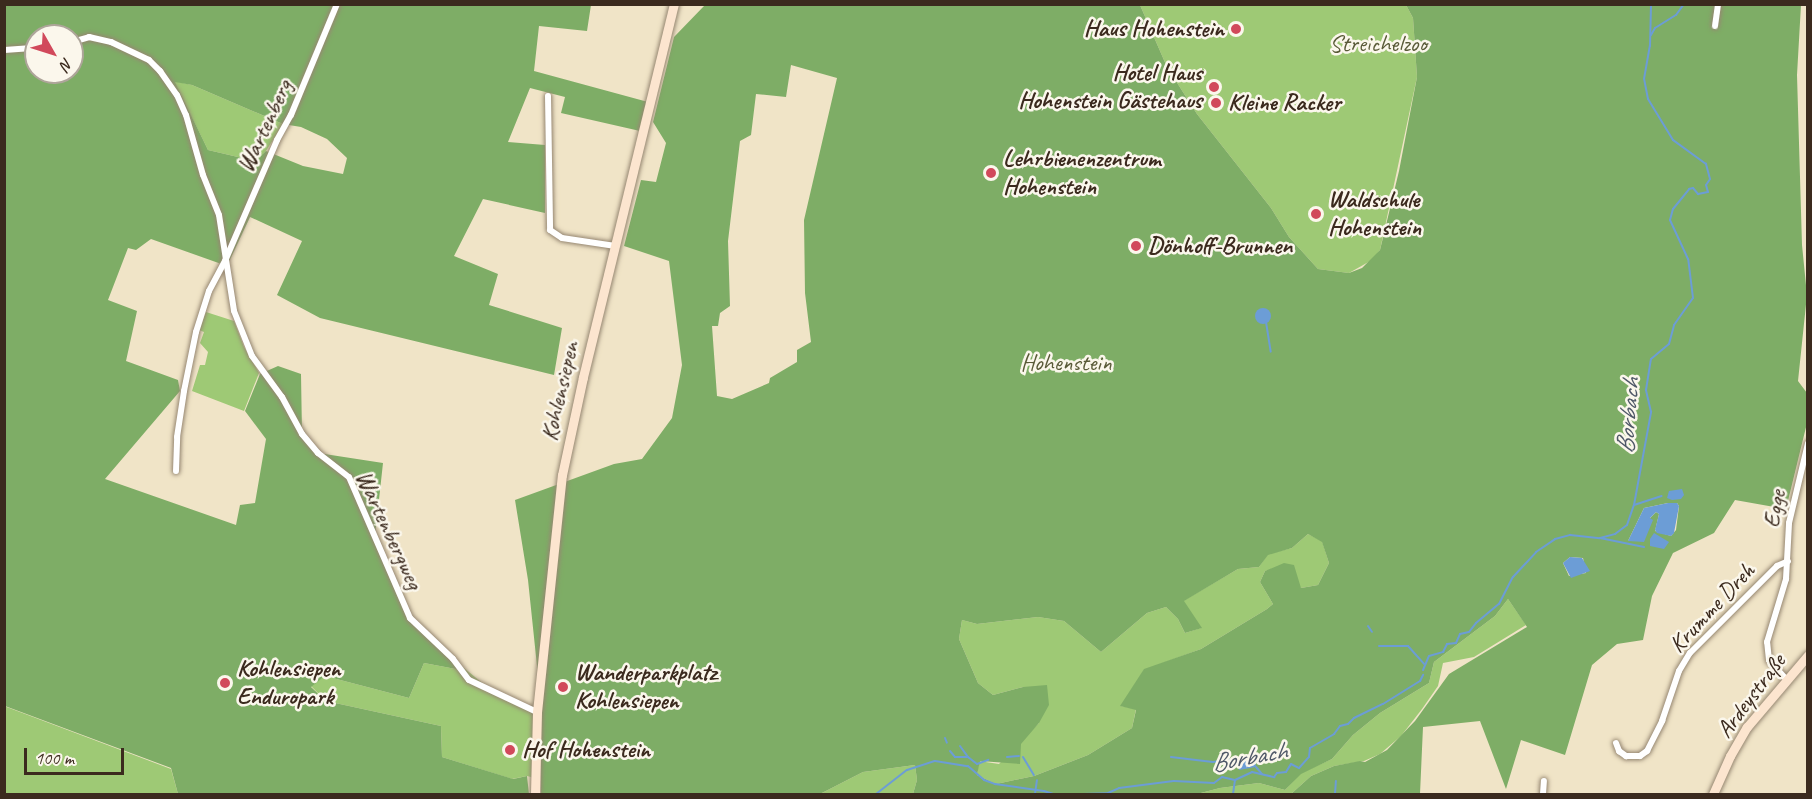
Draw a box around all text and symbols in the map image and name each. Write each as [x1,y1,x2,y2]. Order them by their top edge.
place label: Haus Hohenstein [1084,15,1224,43]
marker: Haus Hohenstein [1229,22,1243,36]
north arrow [24,24,84,84]
park label: Streichelzoo [1329,30,1427,58]
text: N [56,54,77,74]
place label: Hotel Haus Hohenstein Gästehaus [1018,59,1202,115]
street label: Wartenberg [231,75,299,177]
marker: Hotel Haus Hohenstein Gästehaus [1207,80,1221,94]
place label: Kleine Racker [1228,89,1340,117]
marker: Kleine Racker [1209,96,1223,110]
place label: Lehrbienenzentrum Hohenstein [1003,145,1160,201]
marker: Lehrbienenzentrum Hohenstein [984,166,998,180]
place label: Waldschule Hohenstein [1328,186,1421,242]
marker: Waldschule Hohenstein [1309,207,1323,221]
place label: Dönhoff-Brunnen [1148,232,1292,260]
marker: Dönhoff-Brunnen [1129,239,1143,253]
street label: Kohlensiepen [535,338,585,444]
park label: Hohenstein [1021,349,1111,377]
water label: Borbach [1609,377,1647,455]
street label: Wartenbergweg [349,466,429,594]
street label: Egge [1758,488,1792,530]
street label: Krumme Dreh [1663,557,1761,659]
street label: Ardeystraße [1710,648,1792,744]
place label: Kohlensiepen Enduropark [237,655,341,711]
place label: Wanderparkplatz Kohlensiepen [575,659,717,715]
marker: Kohlensiepen Enduropark [218,676,232,690]
marker: Wanderparkplatz Kohlensiepen [556,680,570,694]
water label: Borbach [1209,735,1289,779]
scale bar [27,736,128,774]
place label: Hof Hohenstein [522,736,650,764]
marker: Hof Hohenstein [503,743,517,757]
text: 100 m [35,747,74,769]

